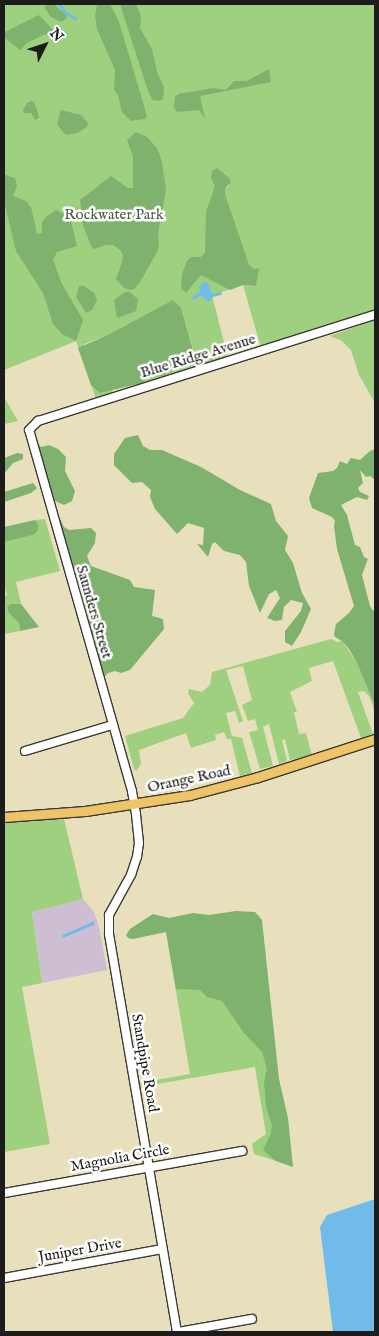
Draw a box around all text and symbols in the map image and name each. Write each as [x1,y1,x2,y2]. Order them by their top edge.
north arrow [20,20,70,70]
text: N [46,25,67,46]
park label: Rockwater Park [64,206,164,224]
street label: Blue Ridge Avenue [138,330,258,382]
street label: Saunders Street [72,563,116,661]
street label: Orange Road [146,761,232,797]
street label: Standpipe Road [127,1012,163,1114]
street label: Magnolia Circle [69,1140,171,1176]
street label: Juniper Drive [37,1234,123,1266]

